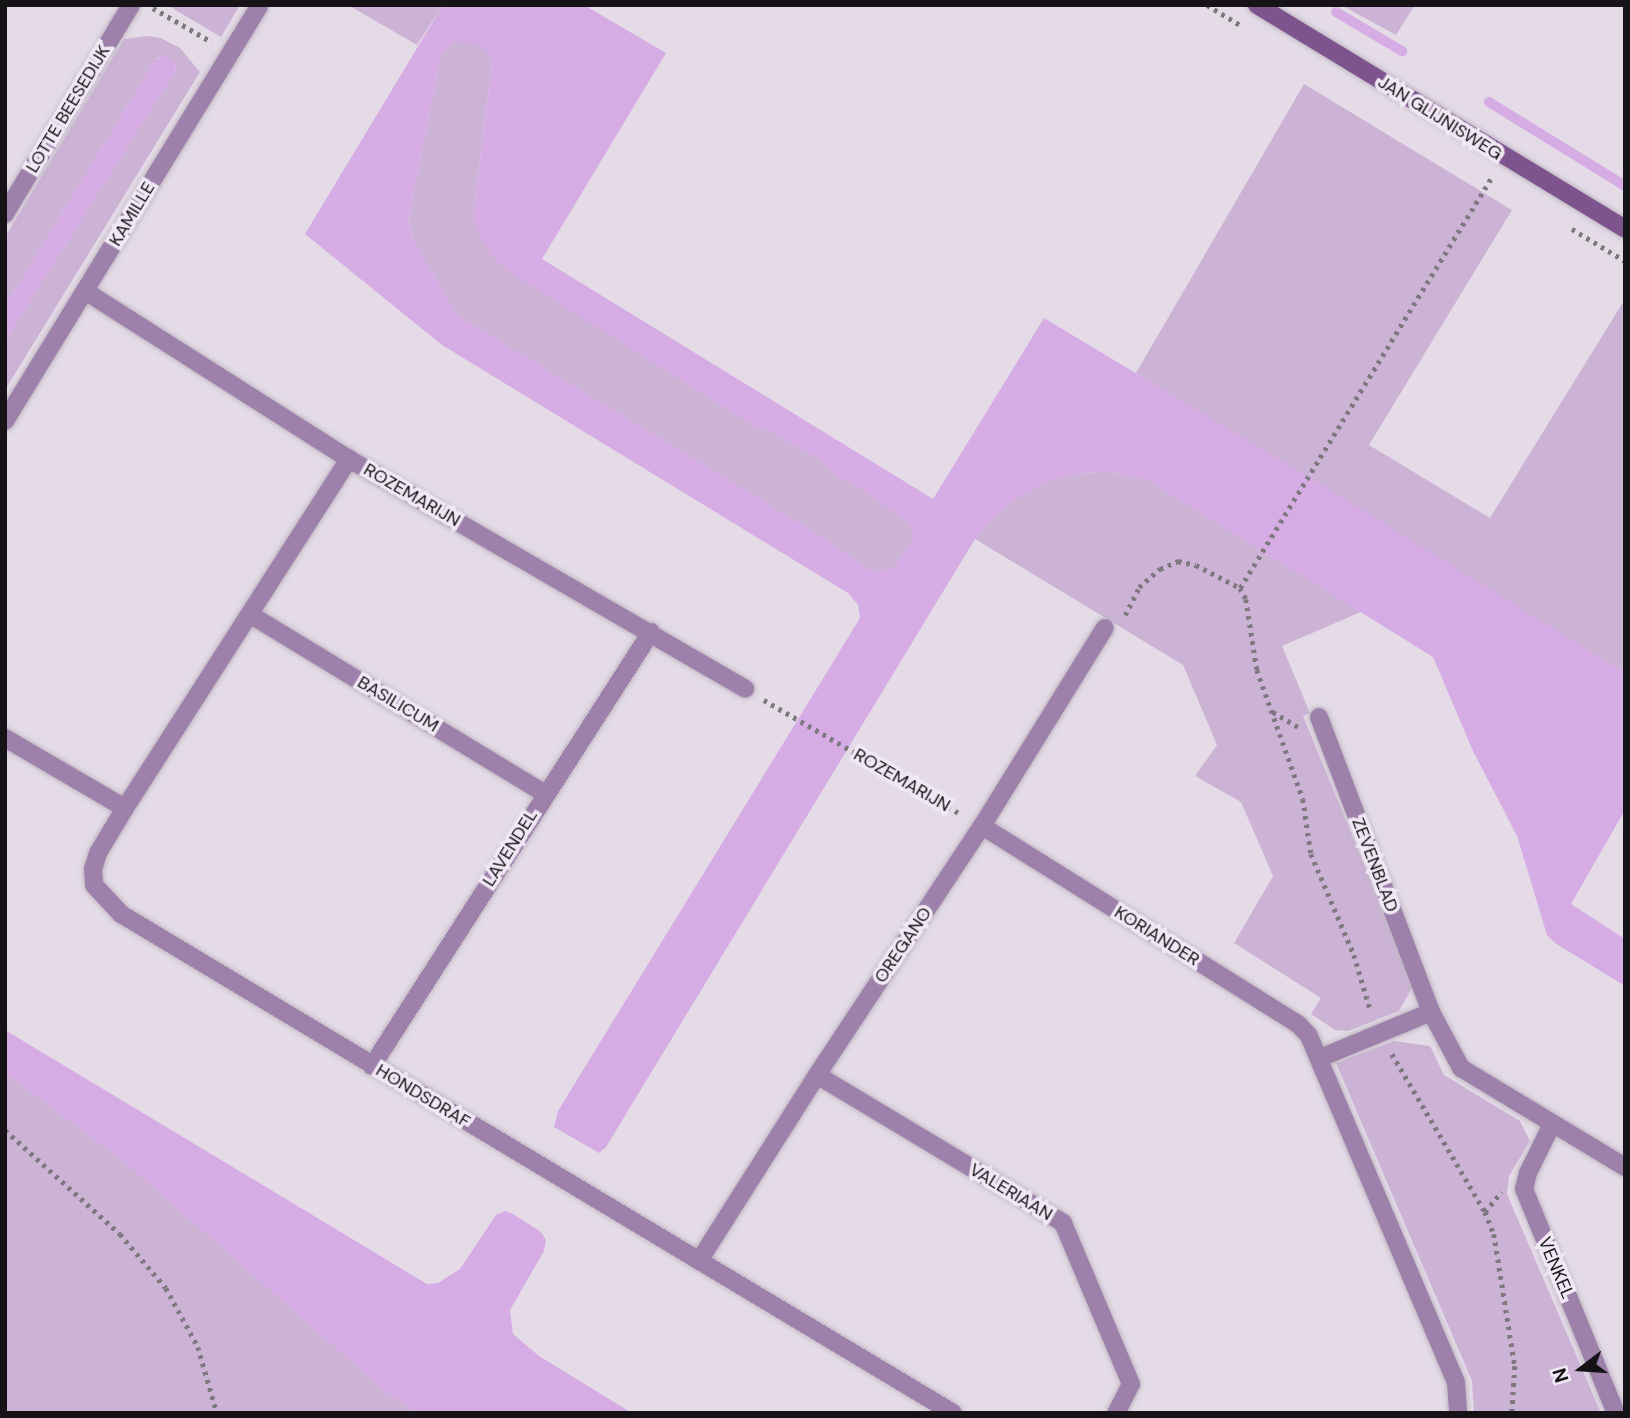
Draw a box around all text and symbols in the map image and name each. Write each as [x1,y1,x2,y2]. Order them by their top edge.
street label: LOTTE BEESEDIJK [21,41,115,177]
street label: JAN GLIJNISWEG [1374,71,1506,165]
street label: KAMILLE [104,178,160,250]
street label: ROZEMARIJN [360,459,464,531]
street label: BASILICUM [354,671,442,737]
street label: ROZEMARIJN [850,744,954,816]
street label: LAVENDEL [478,806,542,890]
street label: ZEVENBLAD [1347,815,1403,915]
street label: KORIANDER [1110,901,1204,971]
street label: OREGANO [870,903,936,987]
street label: HONDSDRAF [372,1059,474,1133]
street label: VALERIAAN [966,1159,1056,1225]
street label: VENKEL [1533,1234,1579,1302]
north arrow [1546,1334,1616,1404]
text: N [1546,1365,1574,1386]

